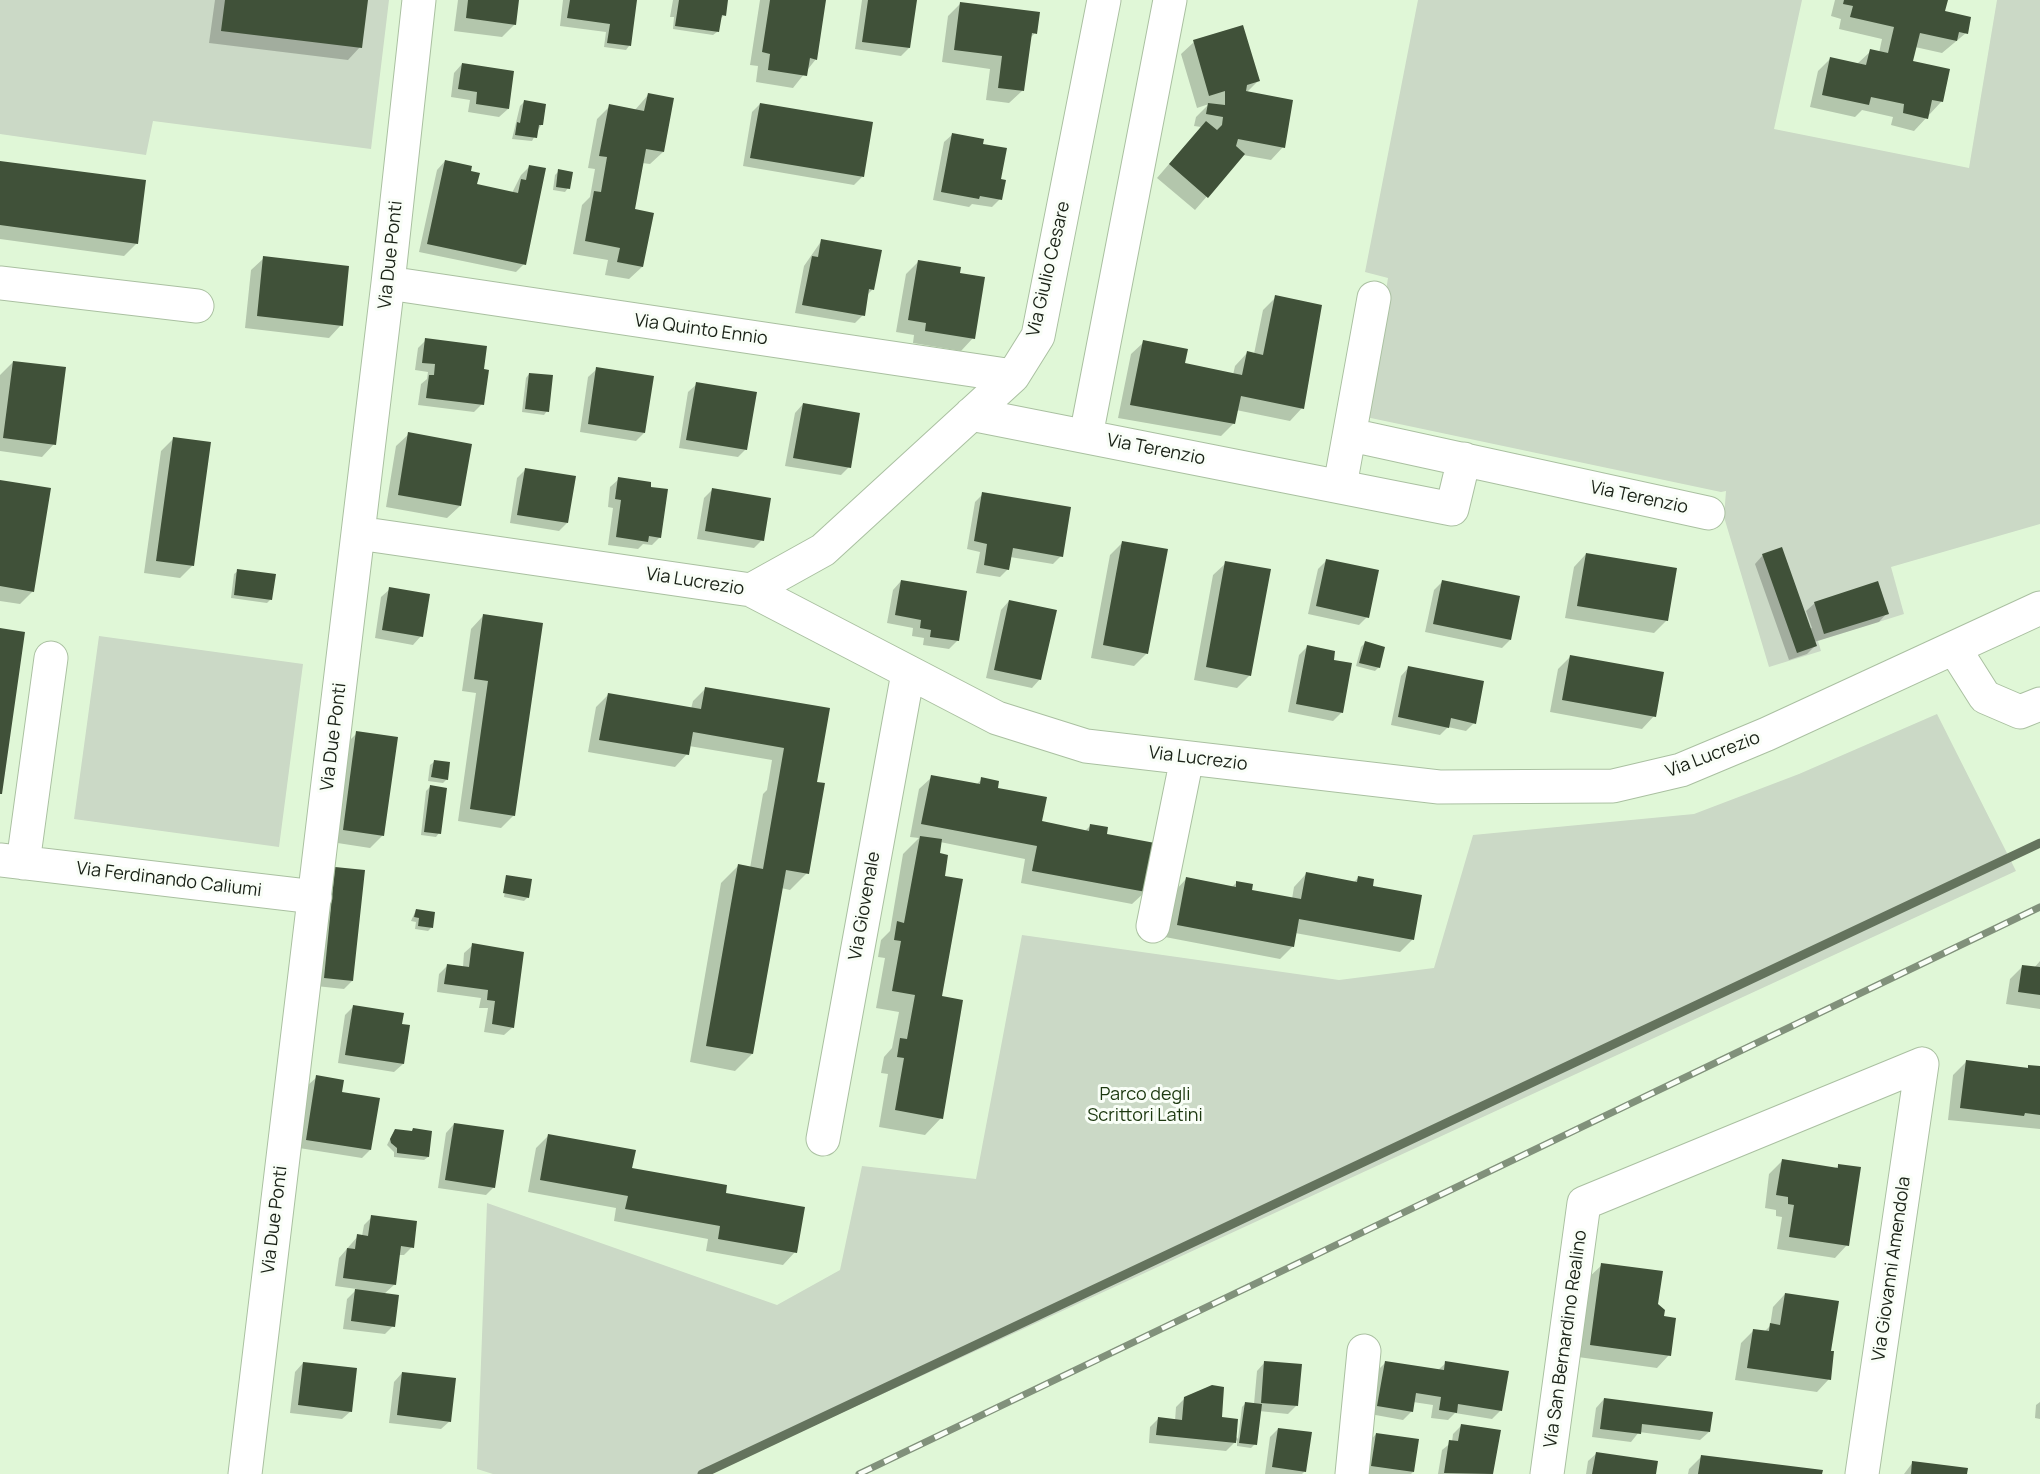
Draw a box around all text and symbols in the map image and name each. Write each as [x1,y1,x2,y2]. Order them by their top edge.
street label: Via Giulio Cesare [1023,199,1075,339]
street label: Via Due Ponti [375,200,407,310]
street label: Via Quinto Ennio [633,310,769,350]
street label: Via Terenzio [1105,430,1207,470]
street label: Via Terenzio [1588,477,1690,519]
street label: Via Lucrezio [644,564,746,600]
street label: Via Due Ponti [317,682,351,792]
street label: Via Lucrezio [1663,727,1763,783]
street label: Via Lucrezio [1147,742,1249,776]
street label: Via Giovenale [845,850,885,962]
street label: Via Ferdinando Caliumi [75,858,263,902]
park label: Parco degli Scrittori Latini [1087,1084,1203,1126]
street label: Via Due Ponti [258,1165,292,1275]
street label: Via Giovanni Amendola [1868,1175,1916,1363]
street label: Via San Bernardino Realino [1540,1229,1592,1449]

